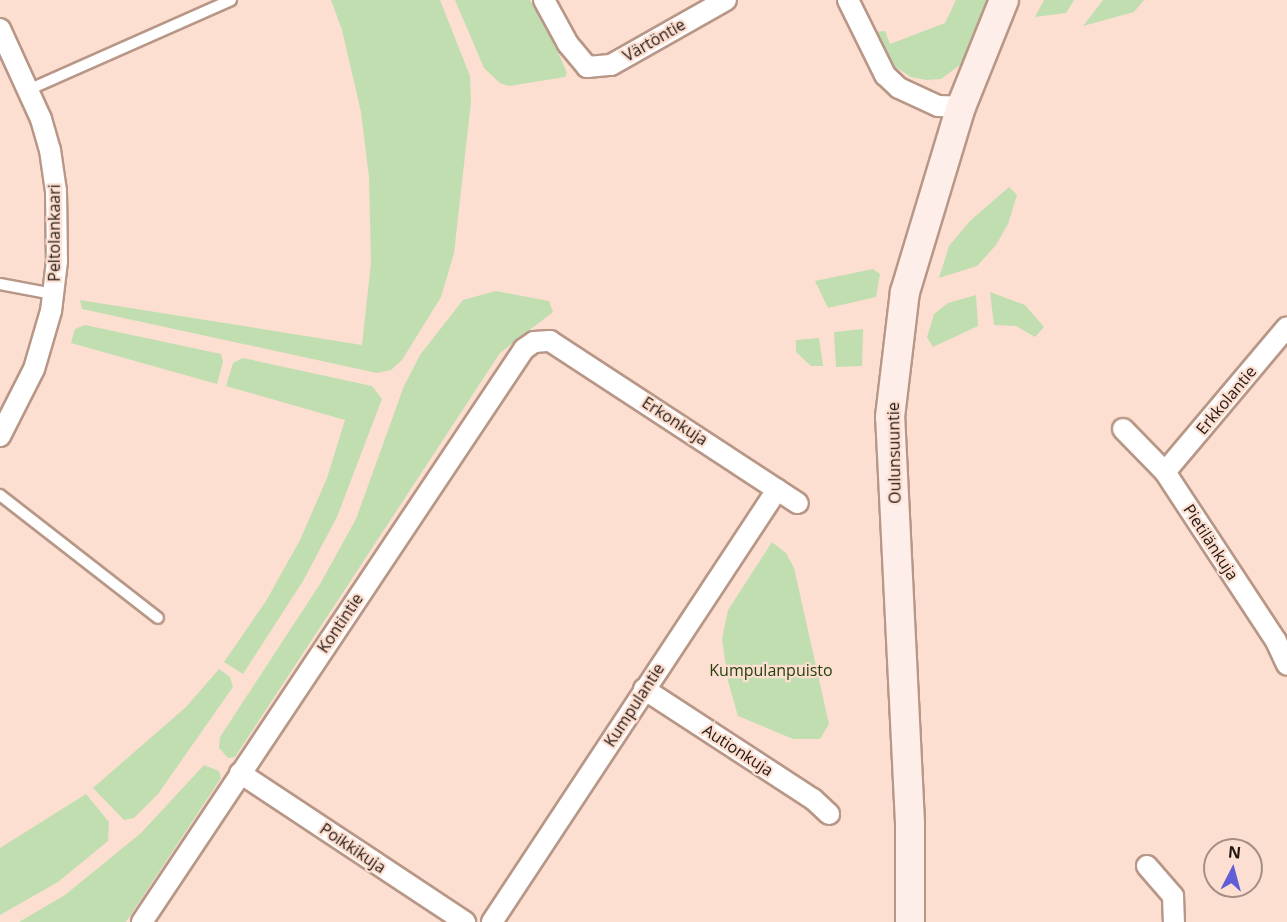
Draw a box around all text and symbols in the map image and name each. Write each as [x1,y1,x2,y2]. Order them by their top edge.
street label: Värtöntie [619,14,689,66]
street label: Peltolankaari [44,184,64,282]
street label: Erkkolantie [1192,362,1260,438]
street label: Erkonkuja [639,393,711,449]
street label: Oulunsuuntie [884,402,904,504]
street label: Pietilänkuja [1179,501,1243,583]
street label: Kontintie [313,590,367,656]
street label: Kumpulantie [600,660,668,750]
park label: Kumpulanpuisto [709,660,833,680]
street label: Autionkuja [699,720,777,780]
street label: Poikkikuja [316,819,390,877]
north arrow [1203,838,1263,898]
text: N [1227,840,1242,864]

